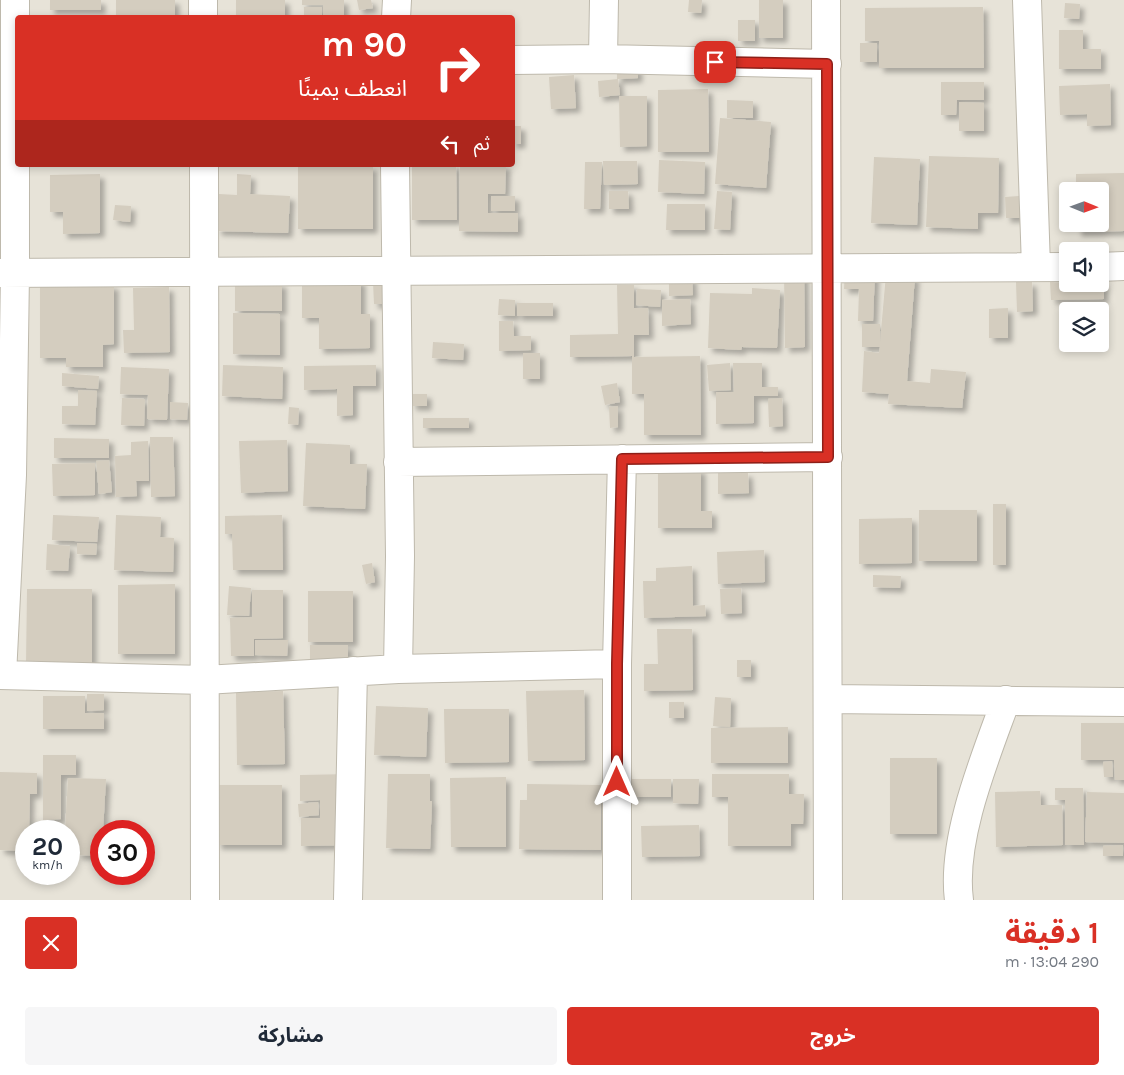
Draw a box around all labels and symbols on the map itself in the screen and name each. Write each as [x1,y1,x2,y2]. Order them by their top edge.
pin [694,41,736,83]
north arrow [1059,182,1109,232]
position arrow [590,755,642,807]
speed limit sign: 30 [90,820,155,885]

